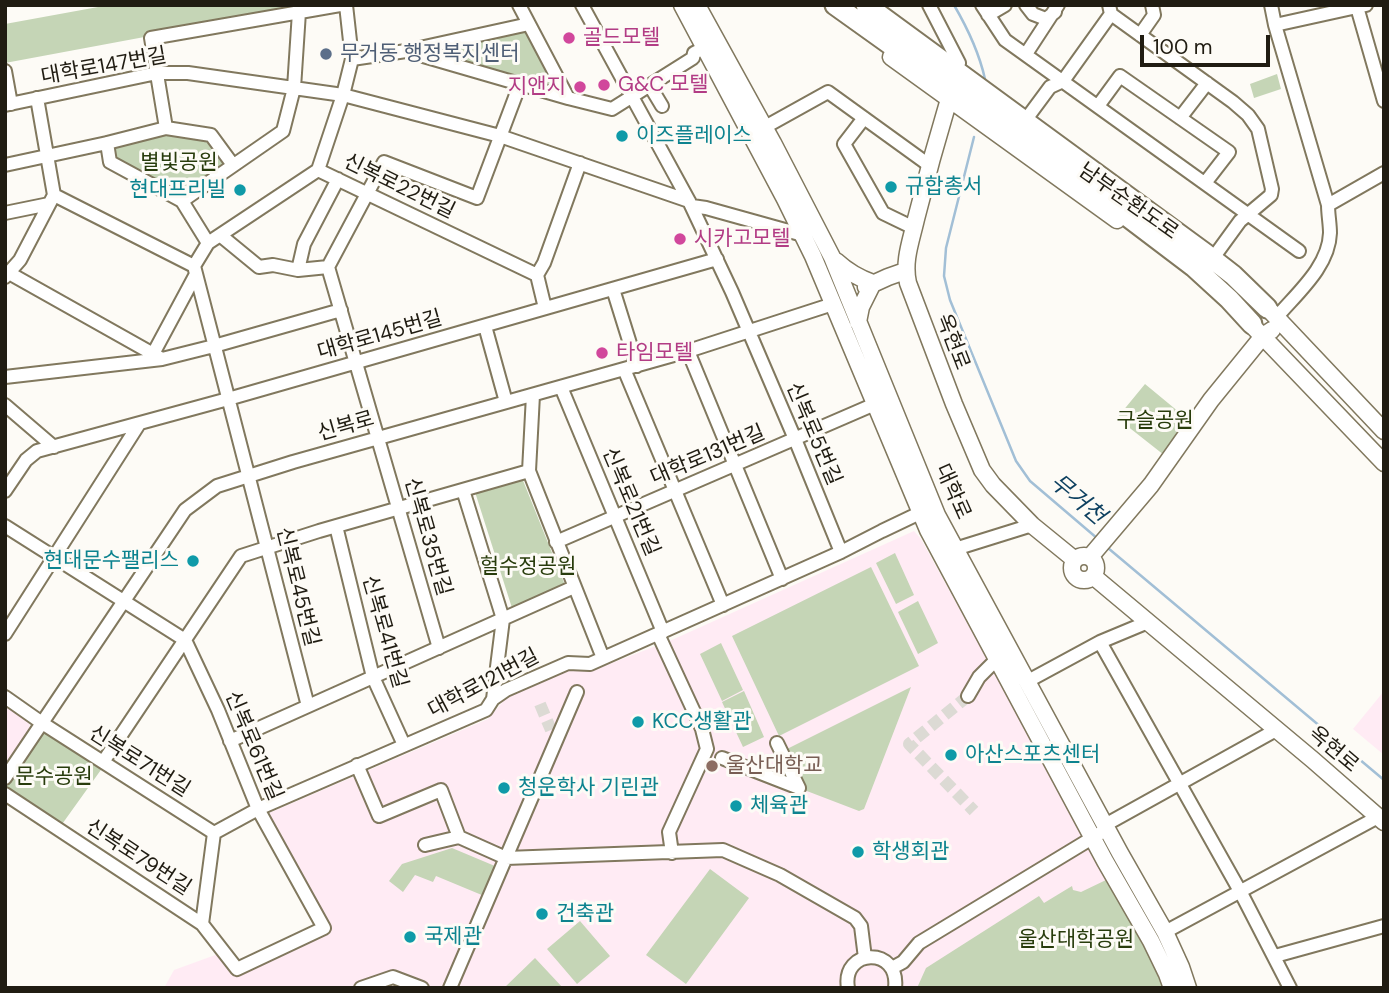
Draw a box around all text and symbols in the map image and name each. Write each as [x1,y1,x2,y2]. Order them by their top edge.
scale bar [1144,21,1274,65]
place label: 골드모텔 [583,25,660,51]
marker: 골드모텔 [561,30,577,46]
text: 100 m [1153,33,1213,61]
place label: 무거동 행정복지센터 [340,41,519,67]
street label: 대학로147번길 [39,44,169,90]
marker: 무거동 행정복지센터 [318,46,334,62]
place label: G&C 모텔 [618,72,709,98]
place label: 지앤지 [508,74,566,100]
marker: G&C 모텔 [596,77,612,93]
marker: 지앤지 [572,79,588,95]
place label: 이즈플레이스 [636,123,752,149]
marker: 이즈플레이스 [614,128,630,144]
street label: 신복로22번길 [339,149,459,225]
park label: 별빛공원 [140,150,218,176]
street label: 남부순환도로 [1073,158,1183,246]
place label: 규합총서 [905,174,982,200]
place label: 현대프리빌 [129,177,226,203]
marker: 규합총서 [883,179,899,195]
marker: 현대프리빌 [232,182,248,198]
place label: 시카고모텔 [694,226,791,252]
marker: 시카고모텔 [672,231,688,247]
street label: 대학로145번길 [315,306,445,366]
street label: 옥현로 [930,310,974,374]
place label: 타임모텔 [616,340,693,366]
marker: 타임모텔 [594,345,610,361]
street label: 신복로5번길 [780,379,846,489]
street label: 신복로 [315,407,377,447]
park label: 구슬공원 [1116,408,1194,434]
street label: 대학로131번길 [647,421,769,491]
street label: 신복로21번길 [596,444,664,560]
street label: 대학로 [929,460,975,524]
water label: 무거천 [1044,469,1110,531]
street label: 신복로35번길 [398,475,456,599]
street label: 신복로45번길 [270,525,324,649]
place label: 현대문수팰리스 [44,548,179,574]
marker: 현대문수팰리스 [185,553,201,569]
park label: 헐수정공원 [480,554,576,580]
street label: 신복로41번길 [356,573,412,691]
street label: 대학로121번길 [424,644,544,724]
street label: 신복로61번길 [219,688,287,804]
place label: KCC생활관 [652,709,751,735]
marker: KCC생활관 [630,714,646,730]
street label: 신복로71번길 [84,721,194,803]
street label: 옥현로 [1303,722,1363,778]
place label: 아산스포츠센터 [965,742,1100,768]
marker: 아산스포츠센터 [943,747,959,763]
place label: 울산대학교 [726,753,823,779]
marker: 울산대학교 [704,758,720,774]
park label: 문수공원 [15,764,93,790]
place label: 청운학사 기린관 [518,775,659,801]
marker: 청운학사 기린관 [496,780,512,796]
place label: 체육관 [750,793,808,819]
marker: 체육관 [728,798,744,814]
street label: 신복로79번길 [81,815,195,901]
place label: 학생회관 [872,839,949,865]
marker: 학생회관 [850,844,866,860]
place label: 건축관 [556,901,614,927]
marker: 건축관 [534,906,550,922]
place label: 국제관 [424,924,482,950]
park label: 울산대학공원 [1018,927,1134,953]
marker: 국제관 [402,929,418,945]

